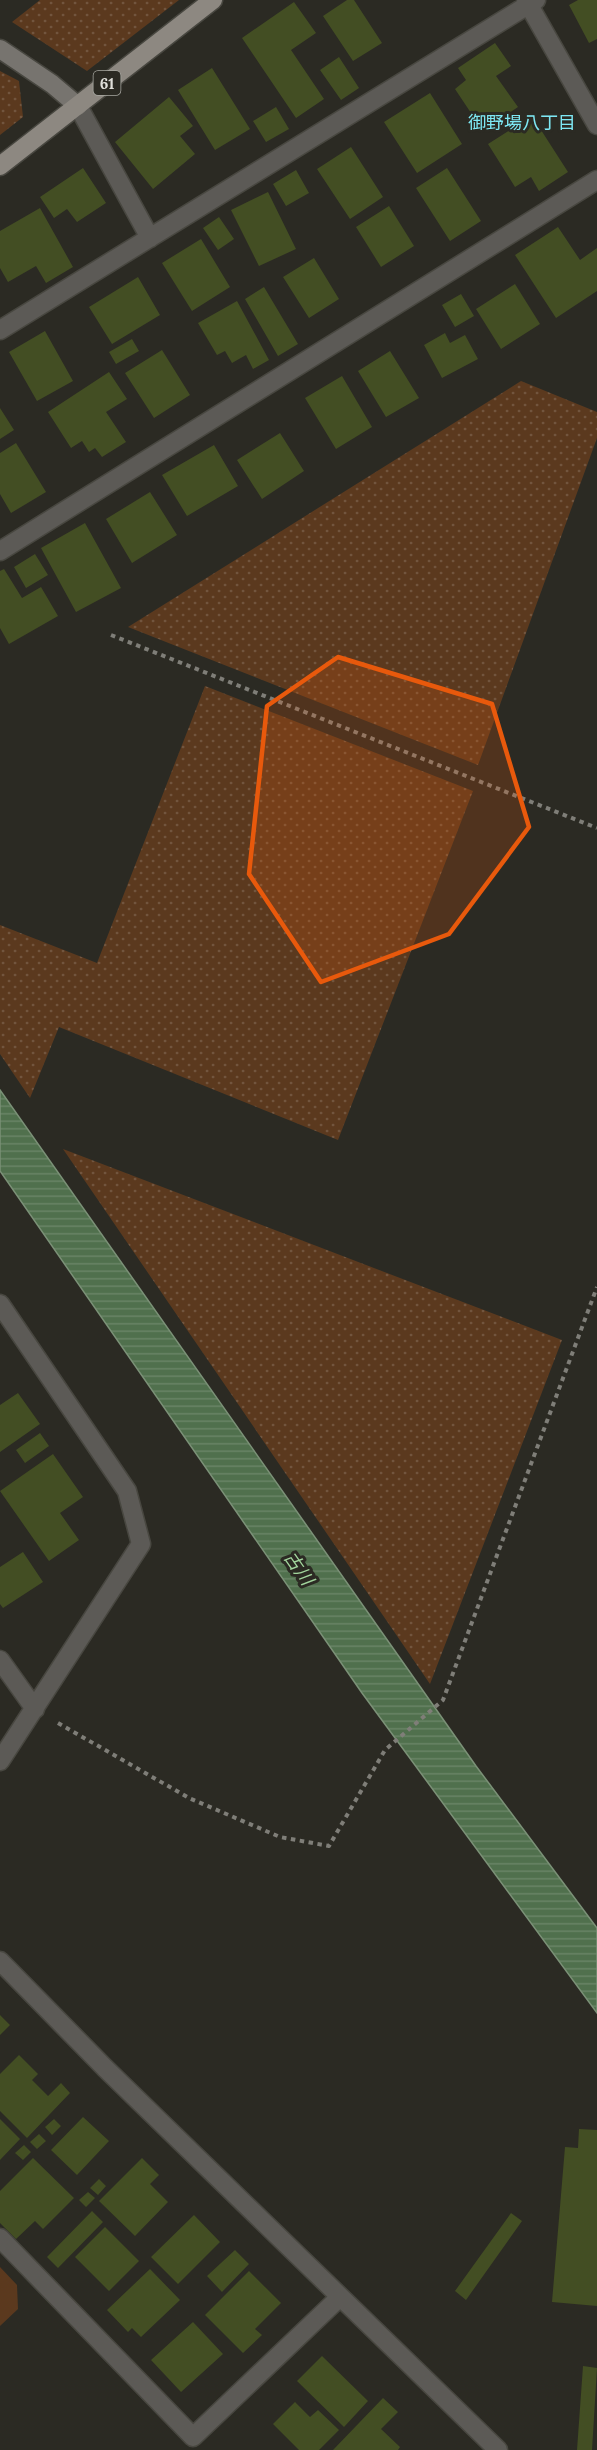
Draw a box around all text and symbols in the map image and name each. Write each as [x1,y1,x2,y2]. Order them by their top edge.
road number: 61 [94,71,120,95]
district label: 御野場八丁目 [468,111,576,134]
water label: 古川 [279,1547,320,1591]

